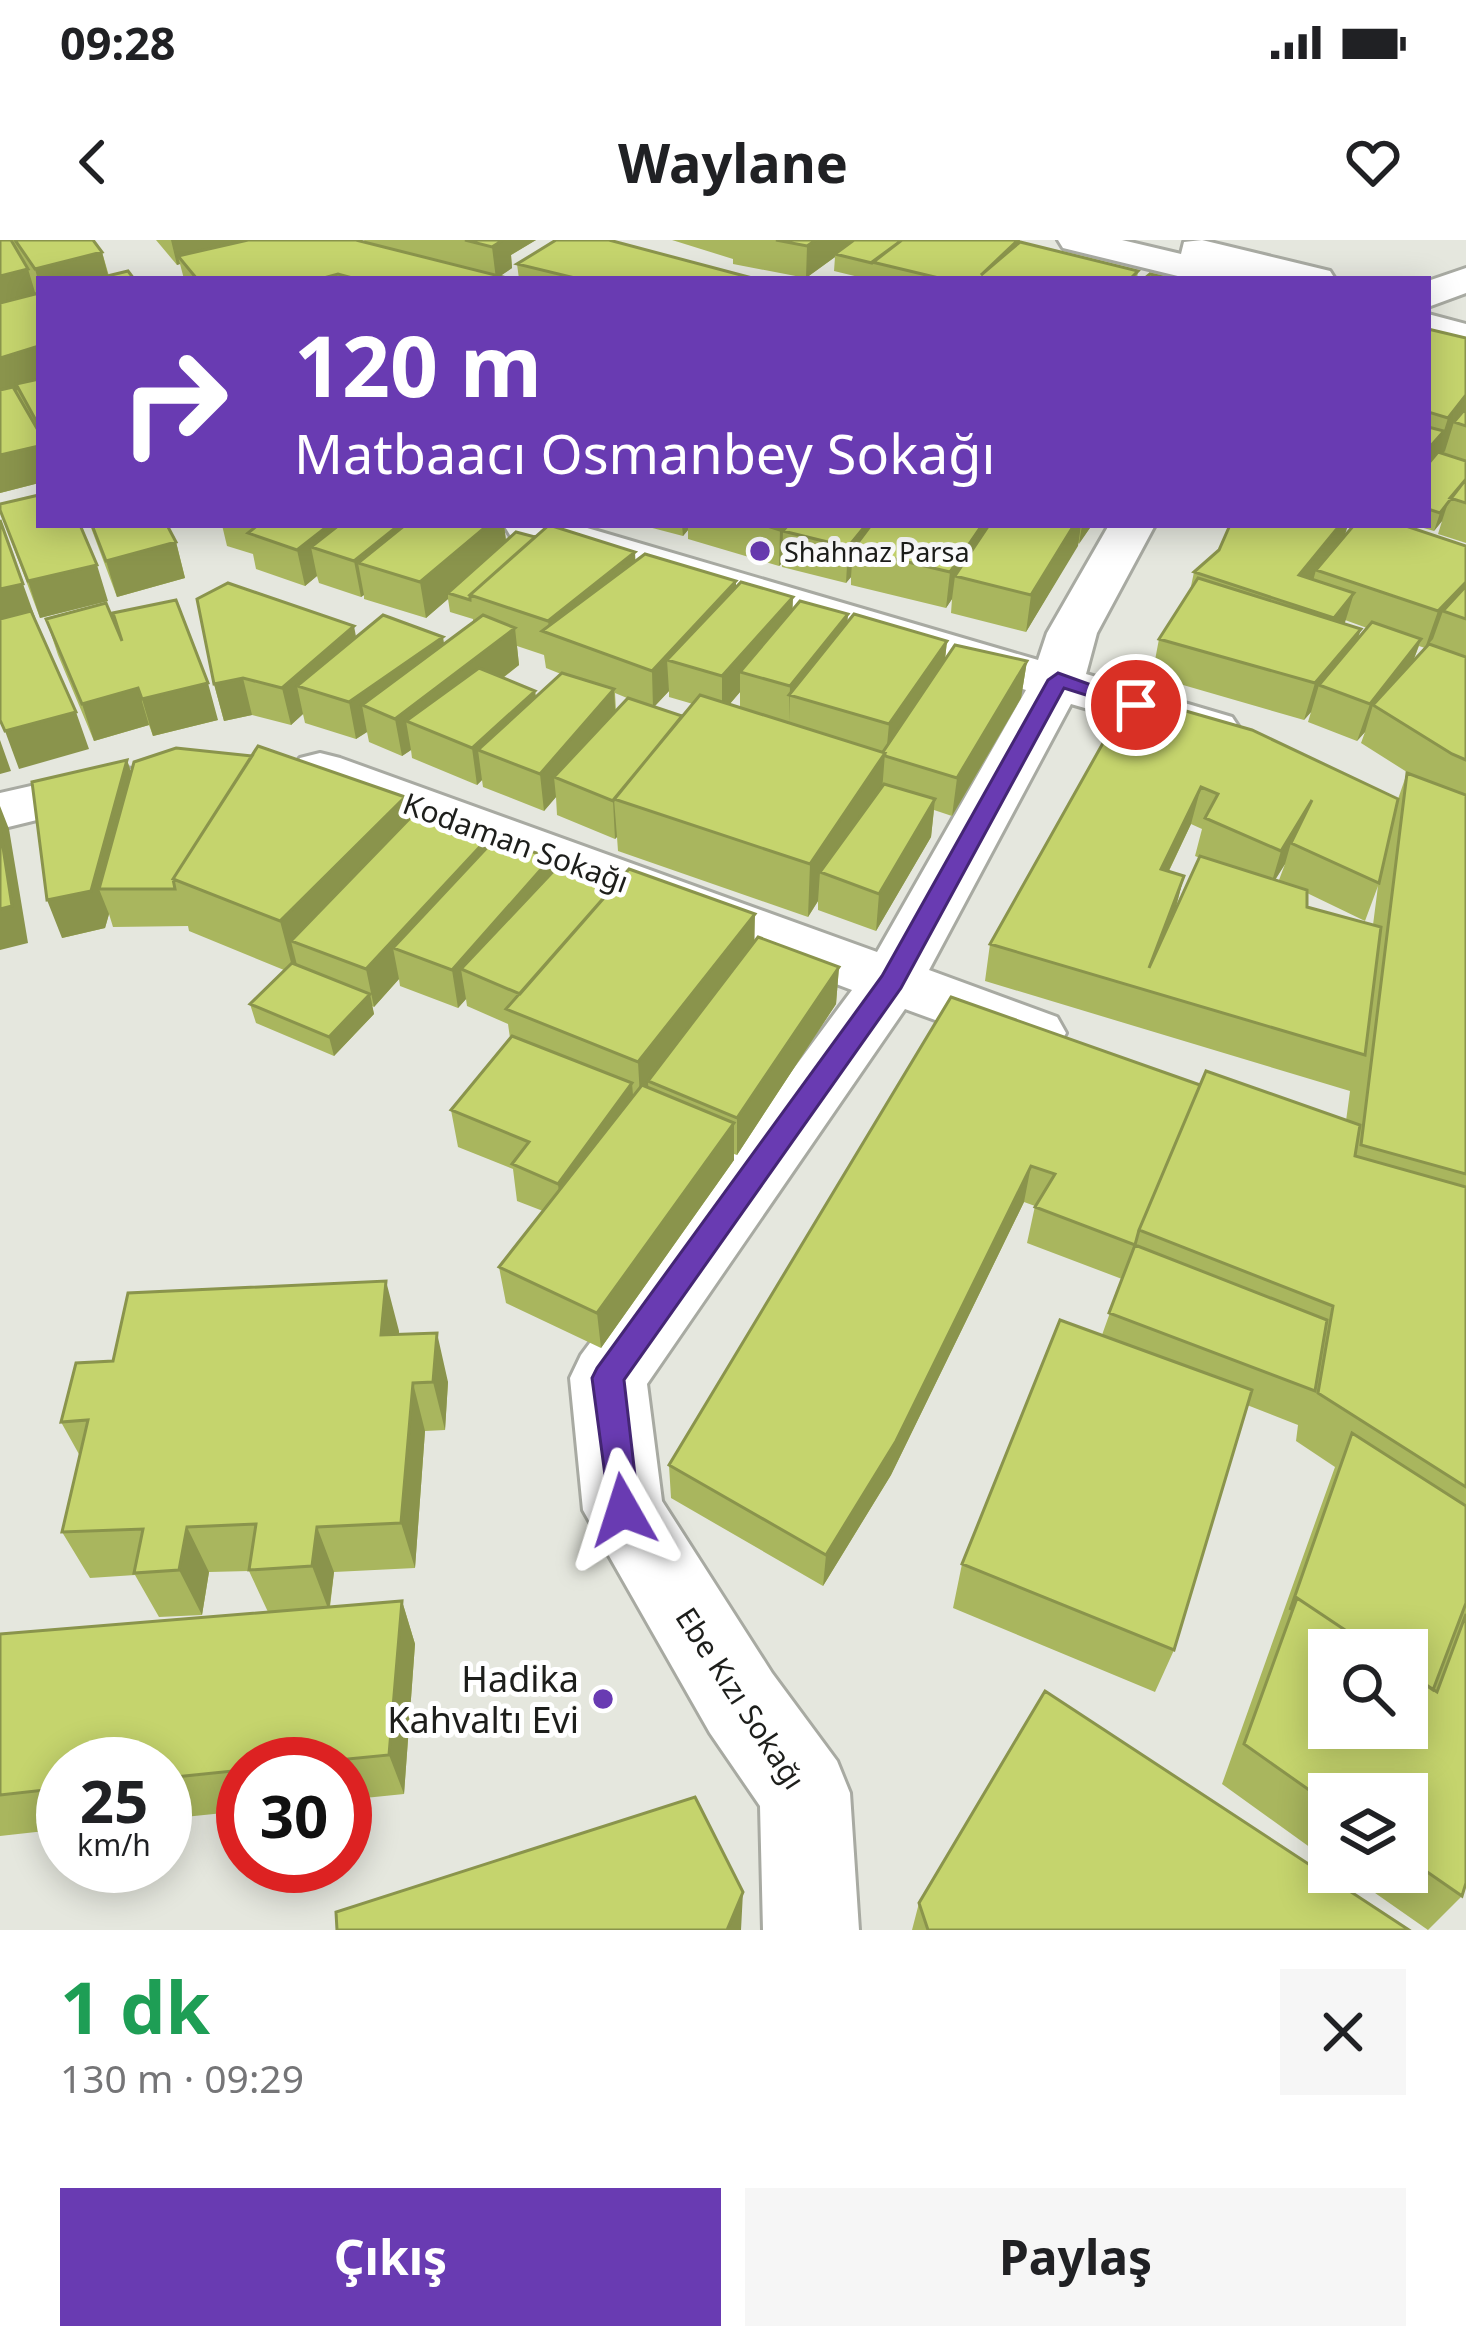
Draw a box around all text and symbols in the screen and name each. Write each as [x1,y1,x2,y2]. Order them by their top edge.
text: 09:28 [60,12,176,73]
text: Waylane [618,125,848,199]
icon: back [60,129,126,195]
icon: heart [1340,129,1406,195]
text: 120 m [294,307,542,422]
icon: right [96,324,252,480]
text: Matbaacı Osmanbey Sokağı [294,416,995,490]
place label: Shahnaz Parsa [784,533,970,570]
marker: Shahnaz Parsa [747,538,773,564]
pin [1085,654,1187,756]
icon: arrive [1103,672,1169,738]
street label: Kodaman Sokağı [398,782,634,902]
position arrow [560,1447,686,1573]
street label: Ebe Kızı Sokağı [667,1599,815,1797]
map controls [1308,1629,1428,1893]
button: search [1308,1629,1428,1749]
place label: Hadika Kahvaltı Evi [387,1654,579,1744]
marker: Hadika Kahvaltı Evi [590,1686,616,1712]
speed limit sign: 30 [216,1737,372,1893]
text: 25 [80,1759,148,1841]
button: layers [1308,1773,1428,1893]
text: km/h [77,1824,151,1865]
text: 1 dk [60,1957,210,2055]
button: close [1280,1969,1406,2095]
text: 130 m · 09:29 [60,2051,304,2104]
button: Çıkış [60,2188,721,2326]
button: Paylaş [745,2188,1406,2326]

